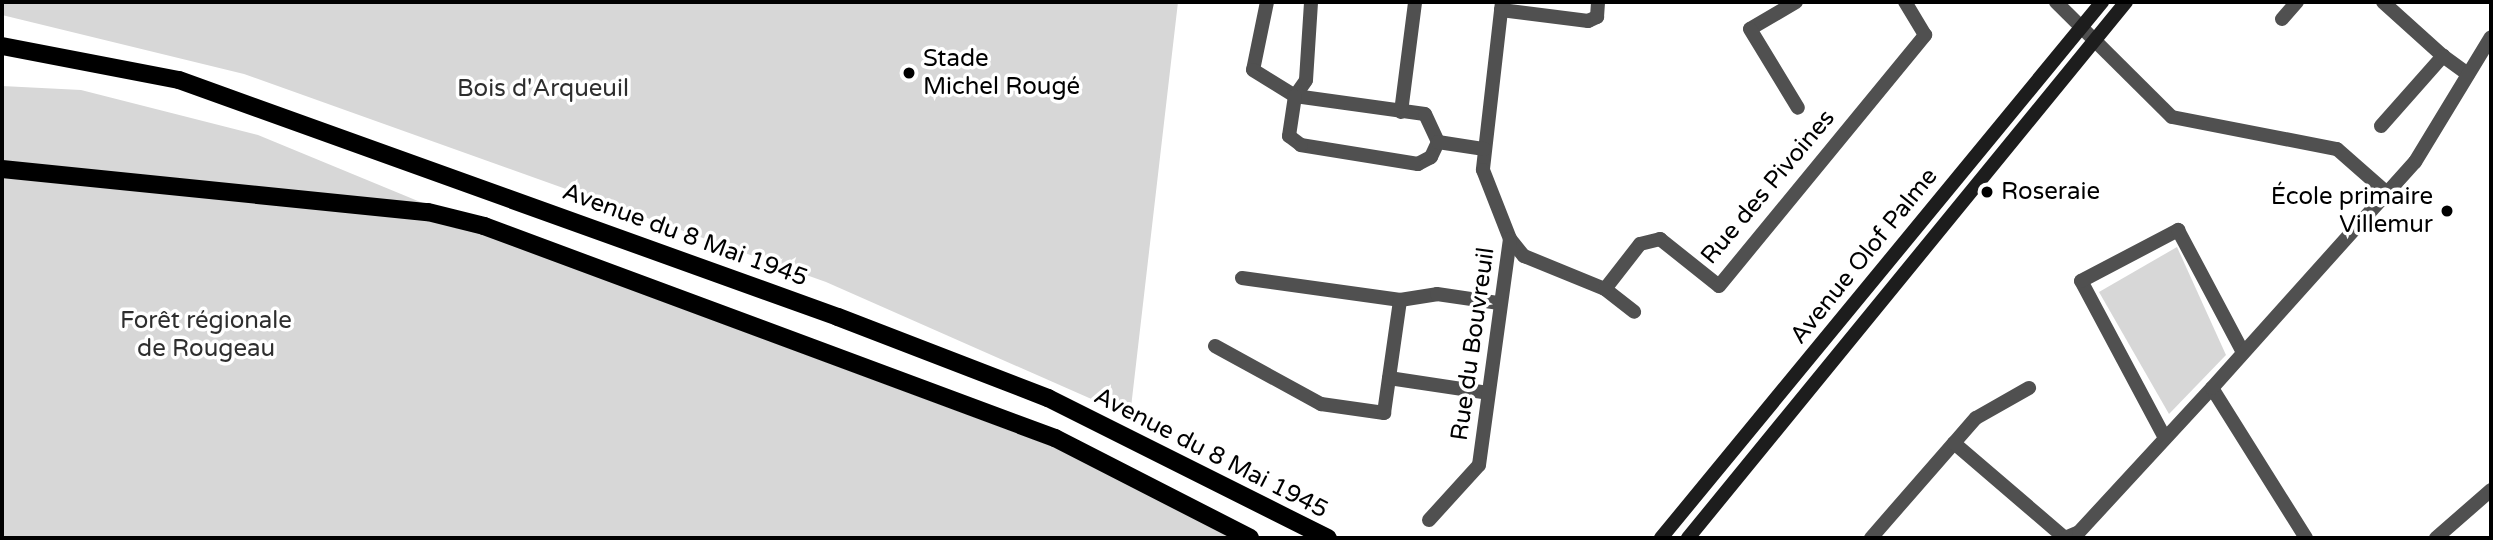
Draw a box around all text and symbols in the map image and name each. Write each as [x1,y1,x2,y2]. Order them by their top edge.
place label: Stade Michel Rougé [923,45,1080,101]
marker: Stade Michel Rougé [901,65,917,81]
park label: Bois d'Arqueuil [457,75,629,103]
street label: Rue des Pivoines [1695,104,1841,270]
street label: Avenue Olof Palme [1784,162,1944,350]
street label: Avenue du 8 Mai 1945 [559,177,811,293]
place label: Roseraie [2001,178,2100,206]
place label: École primaire Villemur [2271,183,2433,239]
marker: Roseraie [1979,184,1995,200]
marker: École primaire Villemur [2439,203,2455,219]
street label: Rue du Bouvreuil [1445,245,1501,443]
park label: Forêt régionale de Rougeau [120,307,292,363]
street label: Avenue du 8 Mai 1945 [1089,381,1333,525]

